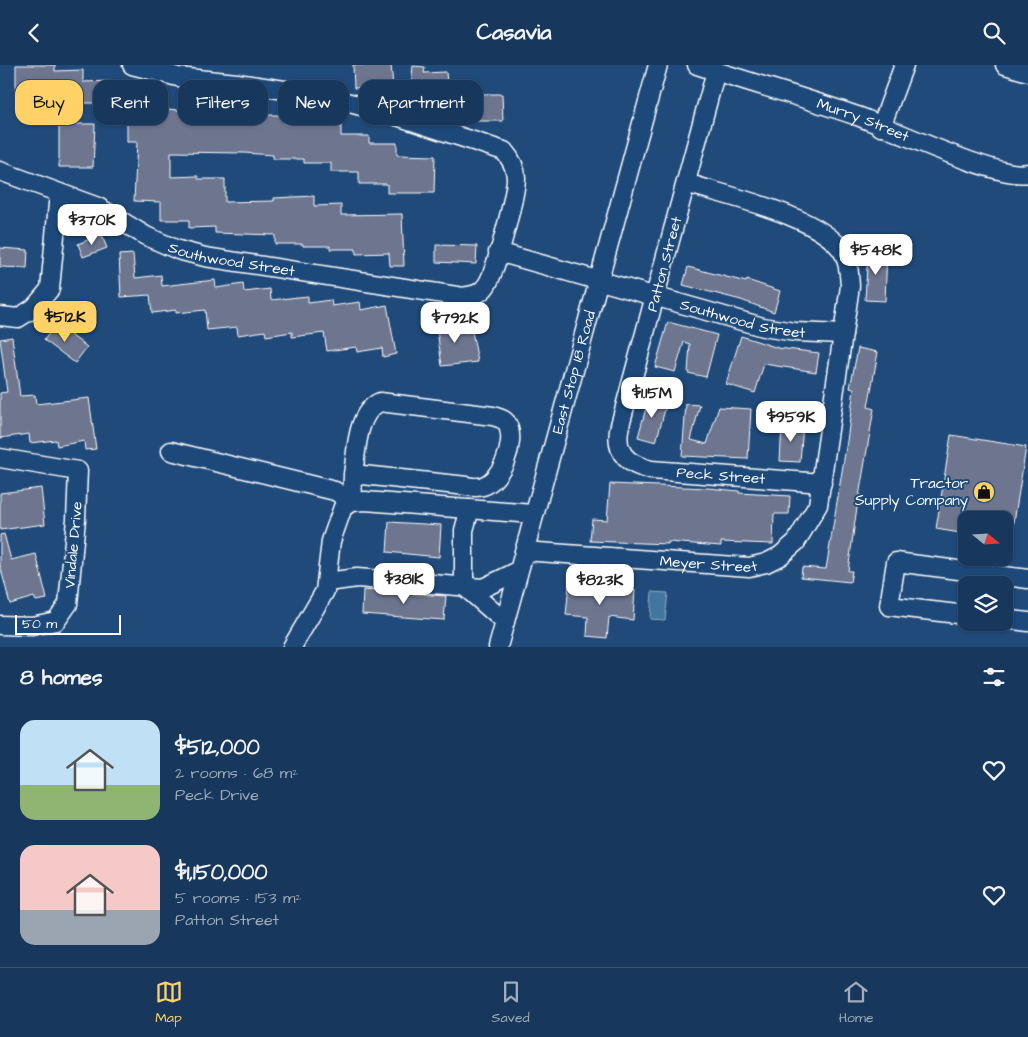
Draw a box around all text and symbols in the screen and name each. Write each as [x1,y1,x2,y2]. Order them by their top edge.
text: Casavia [477,17,551,48]
icon: back [20,19,48,47]
icon: search [980,19,1008,47]
chip: Buy [15,80,83,125]
chip: Rent [93,80,168,125]
chip: Filters [178,80,268,125]
chip: New [278,80,349,125]
chip: Apartment [359,80,483,125]
street label: Murry Street [814,93,912,147]
pin: $370K [57,203,127,246]
text: $370K [69,209,115,231]
street label: Patton Street [642,214,687,314]
pin: $548K [841,233,911,276]
street label: Southwood Street [165,237,296,282]
text: $548K [850,239,902,261]
street label: Southwood Street [678,294,806,343]
pin: $512K [30,301,100,343]
pin: $792K [420,301,490,344]
text: $512K [44,306,86,328]
text: $792K [432,307,478,329]
street label: East Stop 18 Road [547,308,601,436]
pin: $1.15M [611,377,693,419]
text: $1.15M [632,382,672,404]
pin: $959K [756,401,826,443]
text: $959K [767,406,815,428]
street label: Peck Street [676,462,766,490]
place label: Tractor Supply Company [855,473,968,512]
shop icon: Tractor Supply Company [972,480,996,504]
street label: Vindale Drive [59,501,88,589]
north arrow [958,511,1012,566]
map controls [958,511,1013,631]
street label: Meyer Street [659,551,759,578]
pin: $381K [369,563,439,605]
pin: $823K [565,563,635,606]
text: $381K [384,568,424,590]
text: $823K [577,569,623,591]
button: layers [958,576,1013,631]
scale bar [15,612,121,635]
text: 50 m [22,614,57,634]
text: 8 homes [20,663,102,692]
icon: filters [980,663,1008,691]
text: $512,000 [175,733,260,762]
icon: home [60,740,120,800]
icon: heart [980,756,1008,784]
text: 2 rooms · 68 m² [175,762,298,784]
text: Peck Drive [175,784,259,806]
text: $1,150,000 [175,858,267,887]
icon: home [60,865,120,925]
icon: heart [980,881,1008,909]
text: 5 rooms · 153 m² [175,887,301,909]
text: Patton Street [175,909,279,931]
tab: Map [155,978,183,1028]
tab: Saved [492,978,530,1028]
tab: Home [839,978,873,1028]

